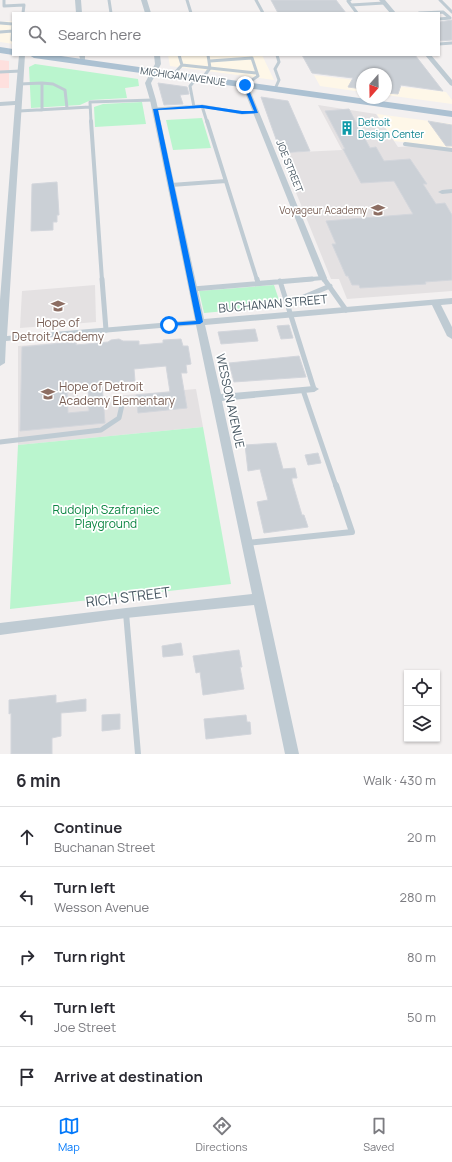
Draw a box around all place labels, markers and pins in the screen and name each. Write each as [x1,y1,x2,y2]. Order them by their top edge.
place label: Detroit Design Center [358,115,424,141]
building icon: Detroit Design Center [339,120,355,136]
school or university icon: Voyageur Academy [370,202,386,218]
place label: Voyageur Academy [279,203,368,217]
school or university icon: Hope of Detroit Academy [50,298,66,314]
place label: Hope of Detroit Academy [12,314,105,345]
place label: Hope of Detroit Academy Elementary [59,378,176,409]
school or university icon: Hope of Detroit Academy Elementary [40,386,56,402]

